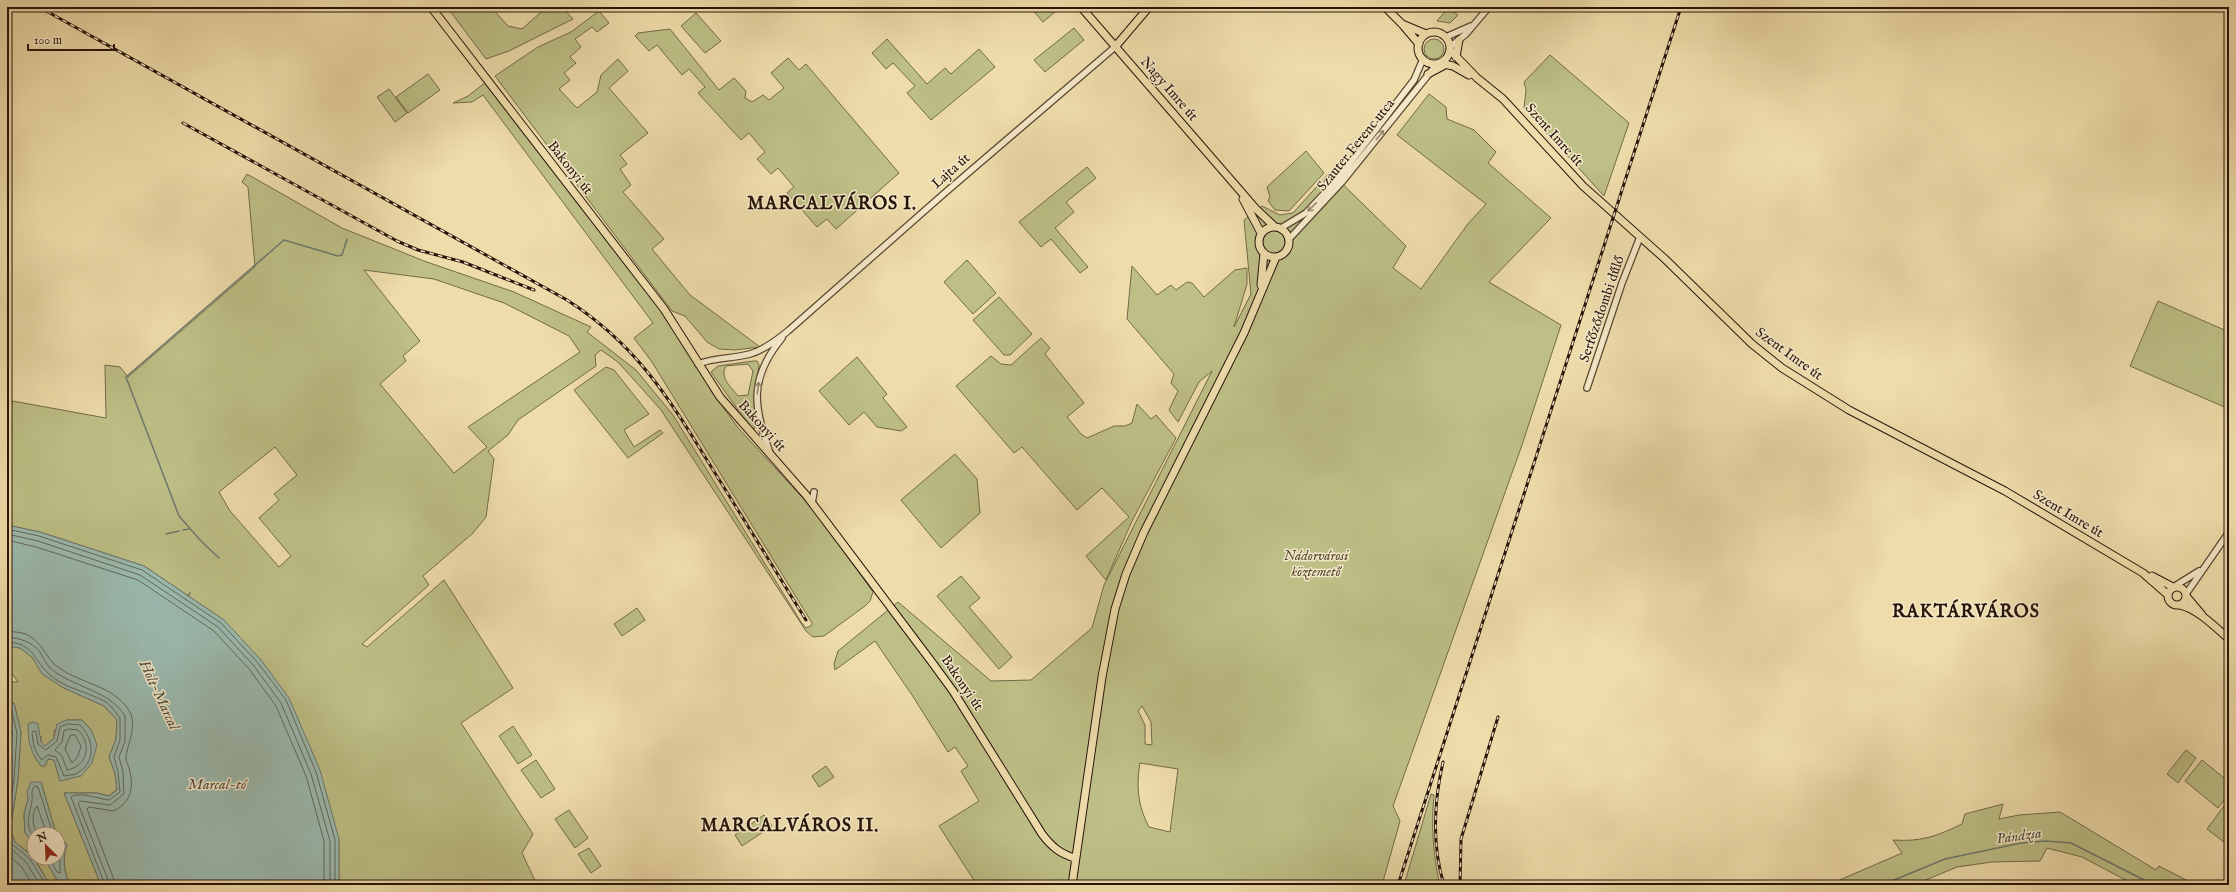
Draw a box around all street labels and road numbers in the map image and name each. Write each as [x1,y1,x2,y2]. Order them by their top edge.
street label: Nagy Imre út [1136,53,1202,125]
street label: Szauter Ferenc utca [1313,94,1399,195]
street label: Szent Imre út [1521,100,1587,170]
street label: Bakonyi út [543,138,597,199]
street label: Lajta út [928,149,974,193]
street label: Serfőződombi dűlő [1575,253,1629,365]
street label: Szent Imre út [1752,324,1826,385]
street label: Bakonyi út [734,396,790,456]
street label: Szent Imre út [2030,486,2107,542]
street label: Bakonyi út [937,652,987,714]

